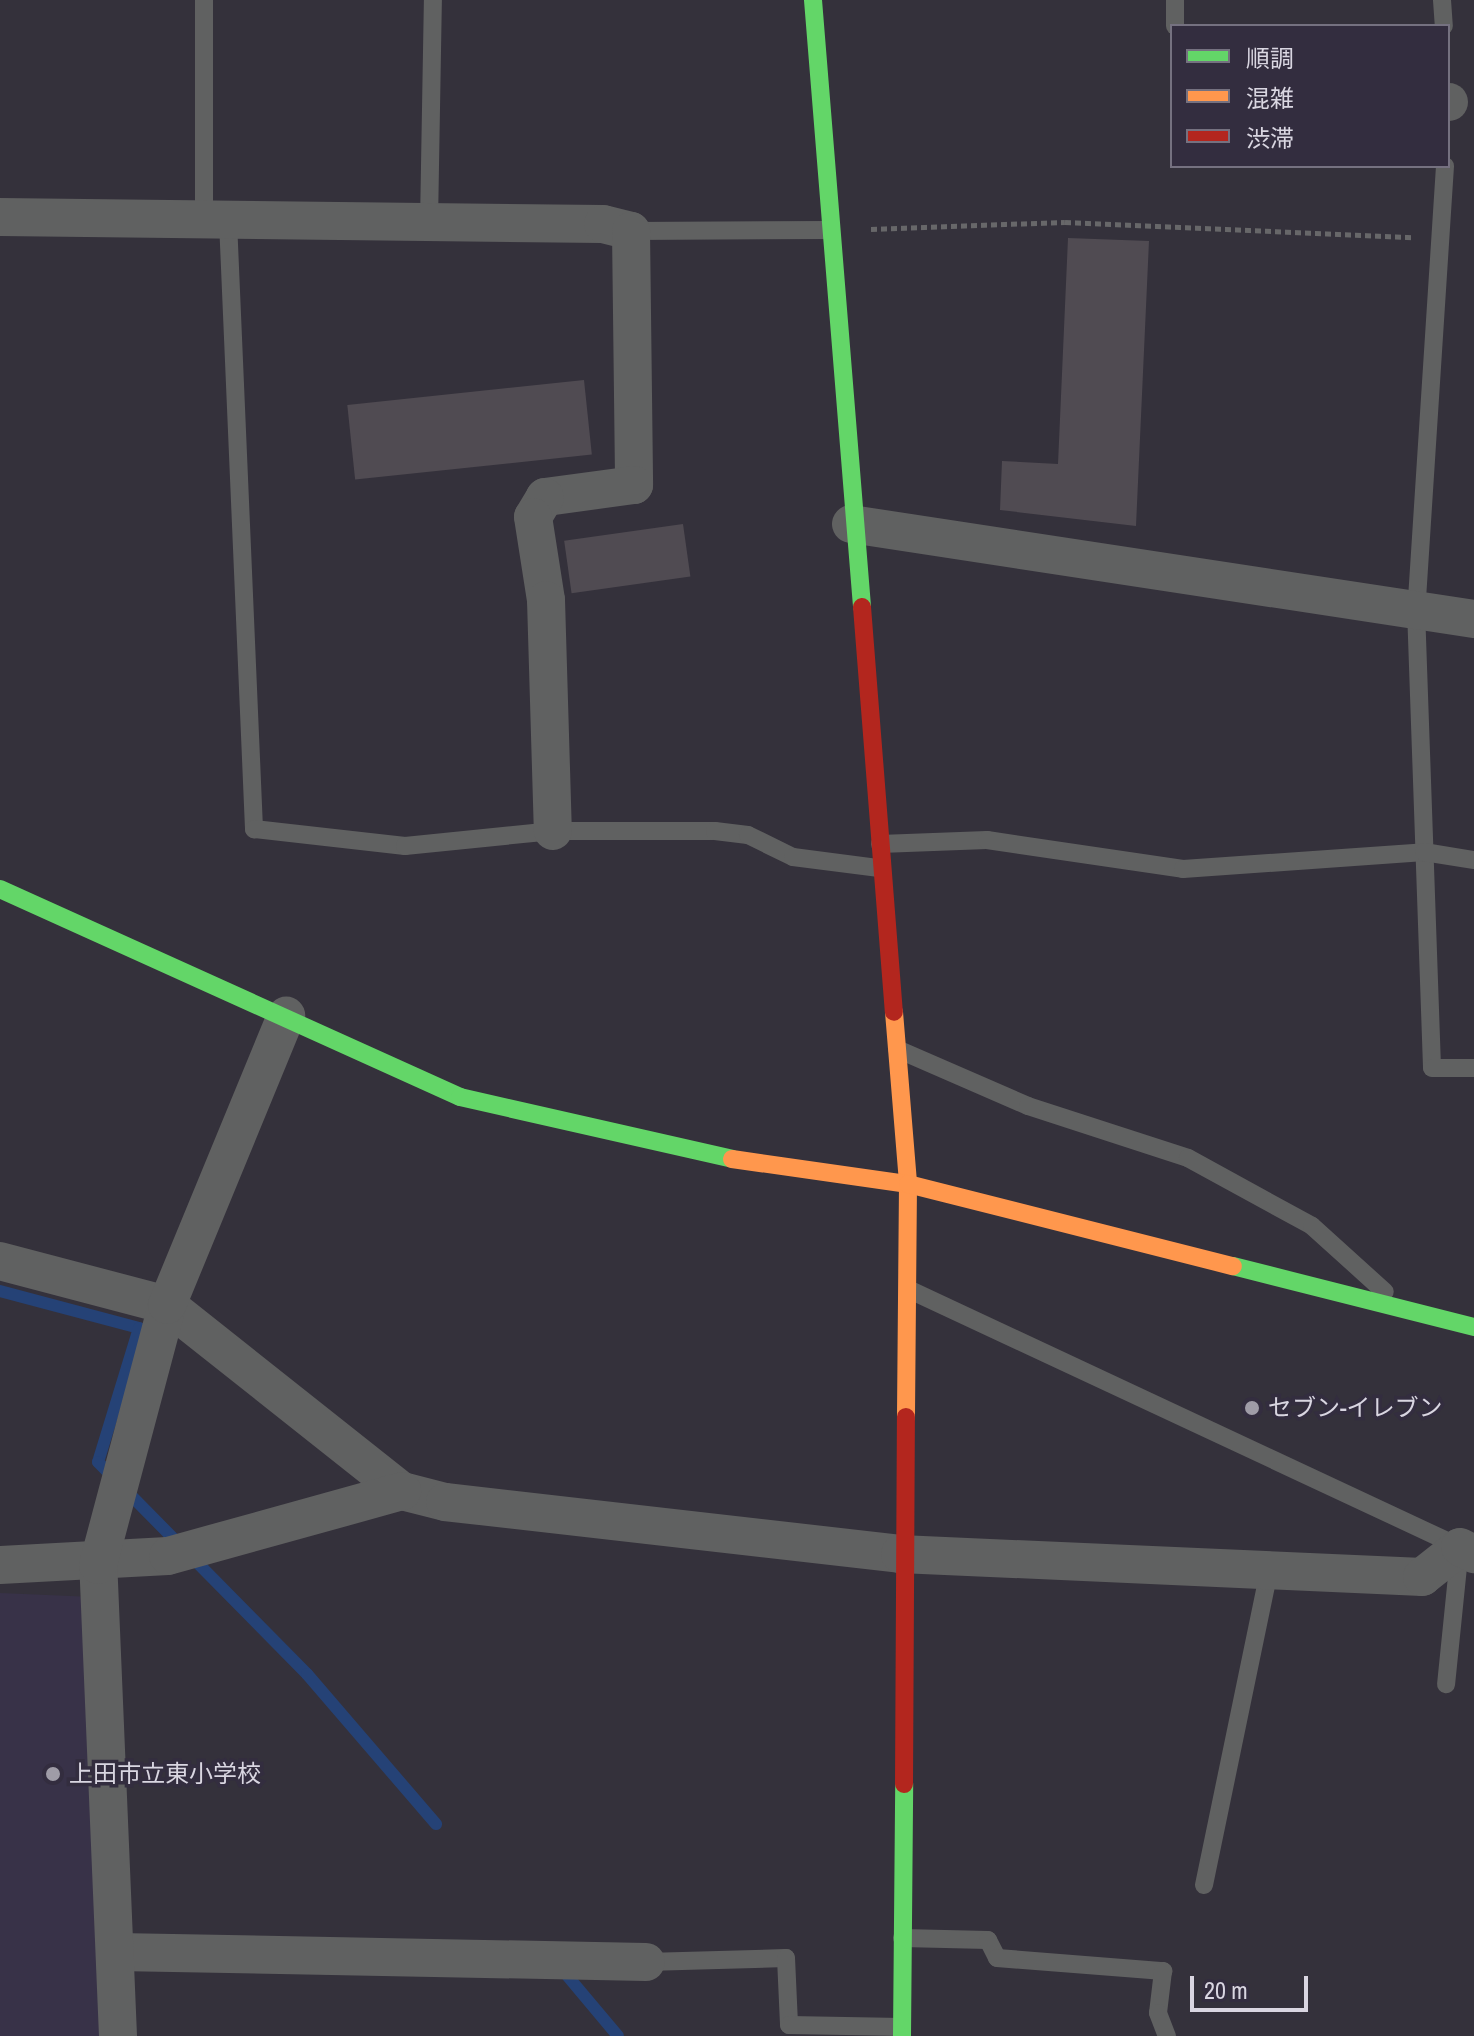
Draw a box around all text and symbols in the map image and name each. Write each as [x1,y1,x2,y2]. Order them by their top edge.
legend [1170,24,1450,168]
text: 順調 [1246,42,1294,74]
text: 混雑 [1246,82,1294,114]
text: 渋滞 [1246,122,1294,154]
place label: セブン-イレブン [1268,1394,1443,1422]
marker: セブン-イレブン [1243,1399,1261,1417]
place label: 上田市立東小学校 [69,1760,261,1788]
marker: 上田市立東小学校 [44,1765,62,1783]
scale bar [1194,1960,1312,2010]
text: 20 m [1204,1974,1248,2006]

